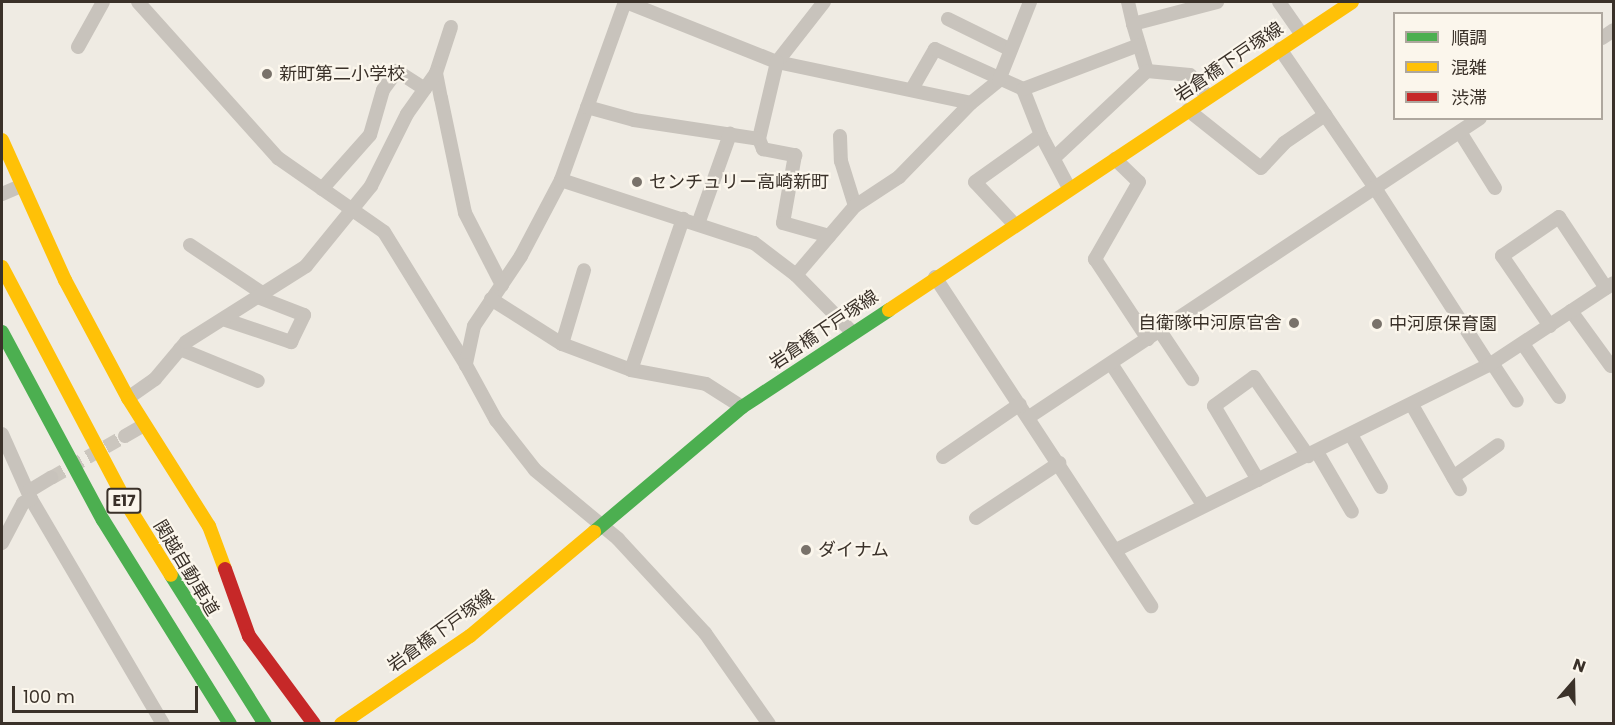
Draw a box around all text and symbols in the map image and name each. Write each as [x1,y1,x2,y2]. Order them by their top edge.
legend [1393,12,1603,120]
street label: 岩倉橋下戸塚線 [1171,18,1287,106]
text: 順調 [1451,25,1487,50]
text: 混雑 [1451,55,1487,80]
place label: 新町第二小学校 [279,63,405,85]
marker: 新町第二小学校 [260,67,274,81]
text: 渋滞 [1451,85,1487,110]
place label: センチュリー高崎新町 [649,171,829,193]
marker: センチュリー高崎新町 [630,175,644,189]
street label: 岩倉橋下戸塚線 [766,286,882,374]
place label: 自衛隊中河原官舎 [1138,312,1282,334]
place label: 中河原保育園 [1389,313,1497,335]
marker: 自衛隊中河原官舎 [1287,316,1301,330]
marker: 中河原保育園 [1370,317,1384,331]
road number: E17 [106,488,142,514]
street label: 関越自動車道 [149,516,223,620]
place label: ダイナム [818,539,890,561]
marker: ダイナム [799,543,813,557]
street label: 岩倉橋下戸塚線 [384,585,498,677]
north arrow [1543,653,1603,713]
text: N [1570,653,1589,678]
scale bar [15,674,201,712]
text: 100 m [23,684,75,709]

